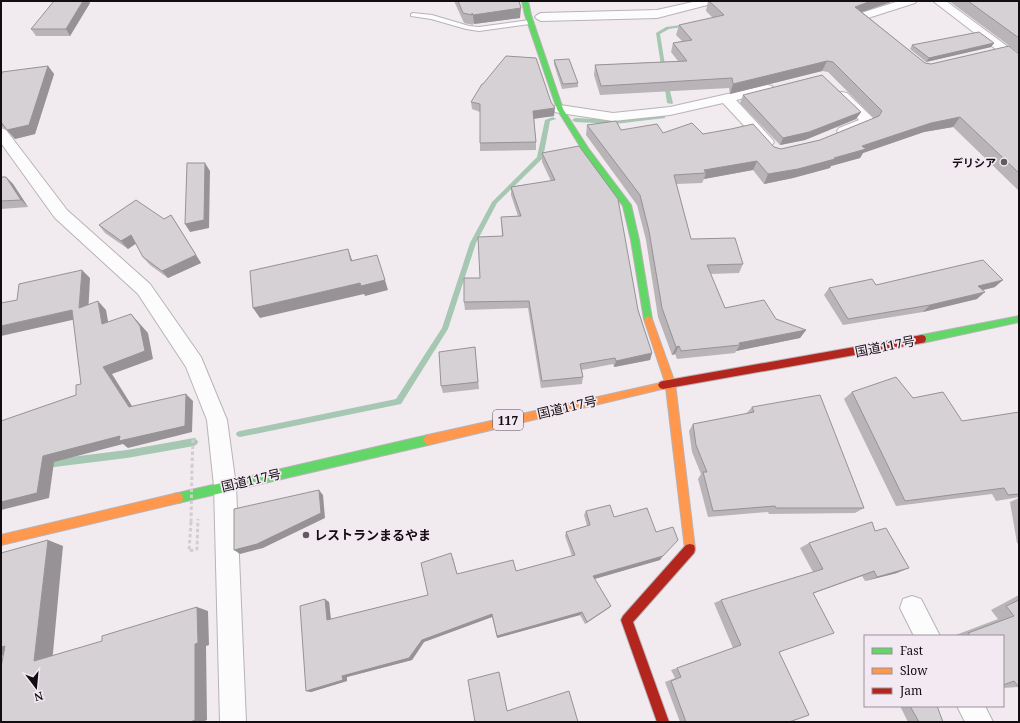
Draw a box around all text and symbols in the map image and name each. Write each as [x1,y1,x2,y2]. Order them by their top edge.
place label: デリシア [952,155,996,170]
marker: デリシア [999,157,1009,167]
street label: 国道117号 [853,331,917,361]
street label: 国道117号 [535,391,599,423]
road number: 117 [493,410,523,430]
street label: 国道117号 [219,464,283,496]
place label: レストランまるやま [314,526,431,544]
marker: レストランまるやま [301,530,311,540]
legend [864,635,1004,707]
text: Fast [900,642,923,659]
text: Slow [900,662,928,679]
north arrow [16,667,56,707]
text: Jam [899,682,922,699]
text: N [32,689,45,706]

